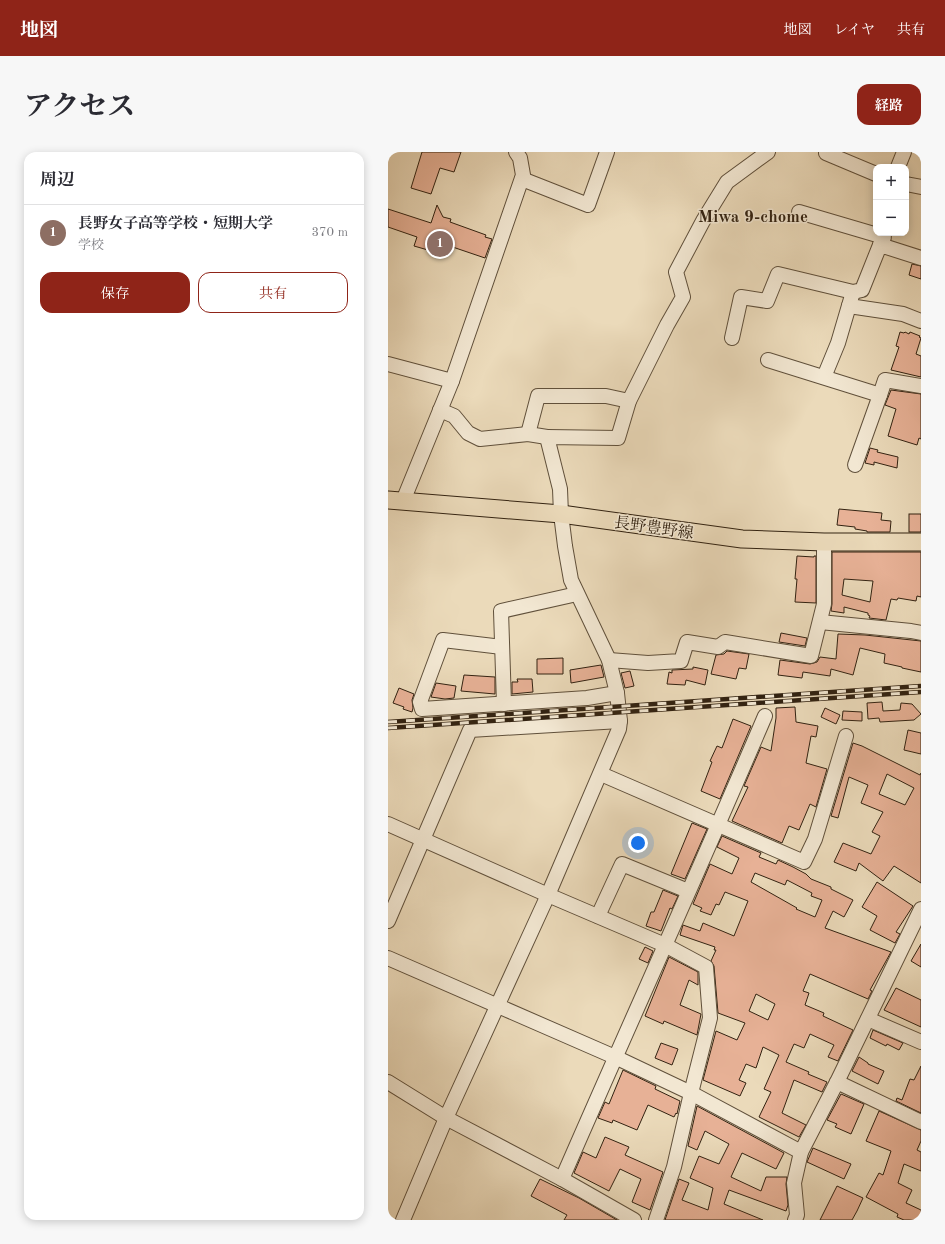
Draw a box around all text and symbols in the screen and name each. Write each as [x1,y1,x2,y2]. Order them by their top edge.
text: 地図 [20,22,58,41]
text: 地図 [784,23,812,37]
text: レイヤ [834,23,875,37]
text: 共有 [897,23,925,37]
button: 経路 [857,84,921,125]
text: アクセス [24,94,135,122]
map controls [873,164,909,236]
button: + [873,164,909,200]
text: 周辺 [40,172,74,189]
button: − [873,200,909,236]
district label: Miwa 9-chome [698,209,808,226]
text: 長野女子高等学校・短期大学 [78,217,273,232]
text: 1 [49,226,57,239]
text: 370 m [311,226,348,239]
pin: 1 [427,229,453,259]
text: 学校 [78,239,104,252]
button: 保存 [40,272,190,313]
button: 共有 [198,272,348,313]
street label: 長野豊野線 [613,514,695,542]
your location [628,833,648,853]

